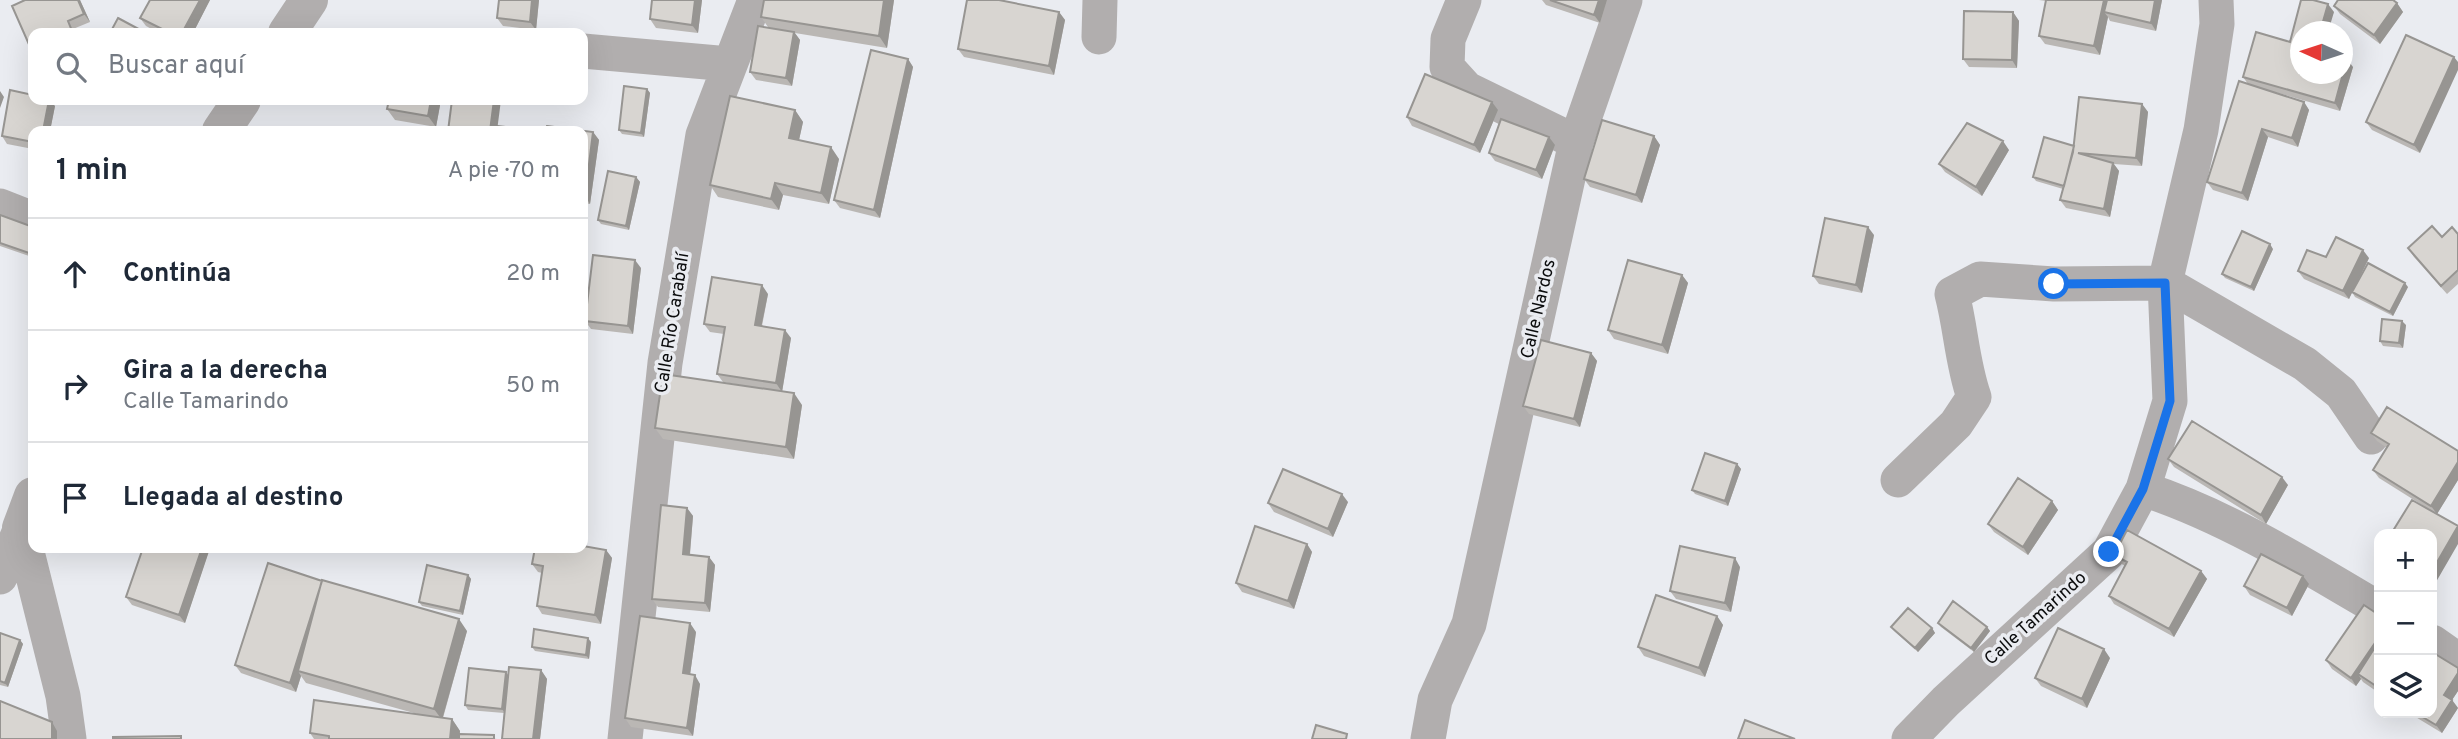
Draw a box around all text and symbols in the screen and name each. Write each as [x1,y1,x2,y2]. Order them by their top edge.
north arrow [2290,21,2353,84]
search box [28,28,588,105]
icon: search [52,48,90,86]
text: Buscar aquí [108,50,245,83]
text: 1 min [56,153,128,190]
text: A pie · 70 m [448,157,560,186]
street label: Calle Río Carabalí [651,250,696,395]
icon: ahead [56,255,94,293]
street label: Calle Nardos [1516,257,1562,361]
text: Continúa [123,258,231,291]
text: 20 m [506,260,560,289]
route start [2038,268,2069,299]
text: Gira a la derecha [123,355,328,388]
icon: right [56,367,94,405]
text: 50 m [506,372,560,401]
text: Calle Tamarindo [123,388,289,417]
icon: arrive [56,479,94,517]
text: Llegada al destino [123,482,343,515]
map controls [2374,529,2437,718]
button: + [2374,529,2437,592]
route end [2093,536,2124,567]
street label: Calle Tamarindo [1980,567,2092,671]
button: − [2374,592,2437,655]
button: layers [2374,655,2437,718]

